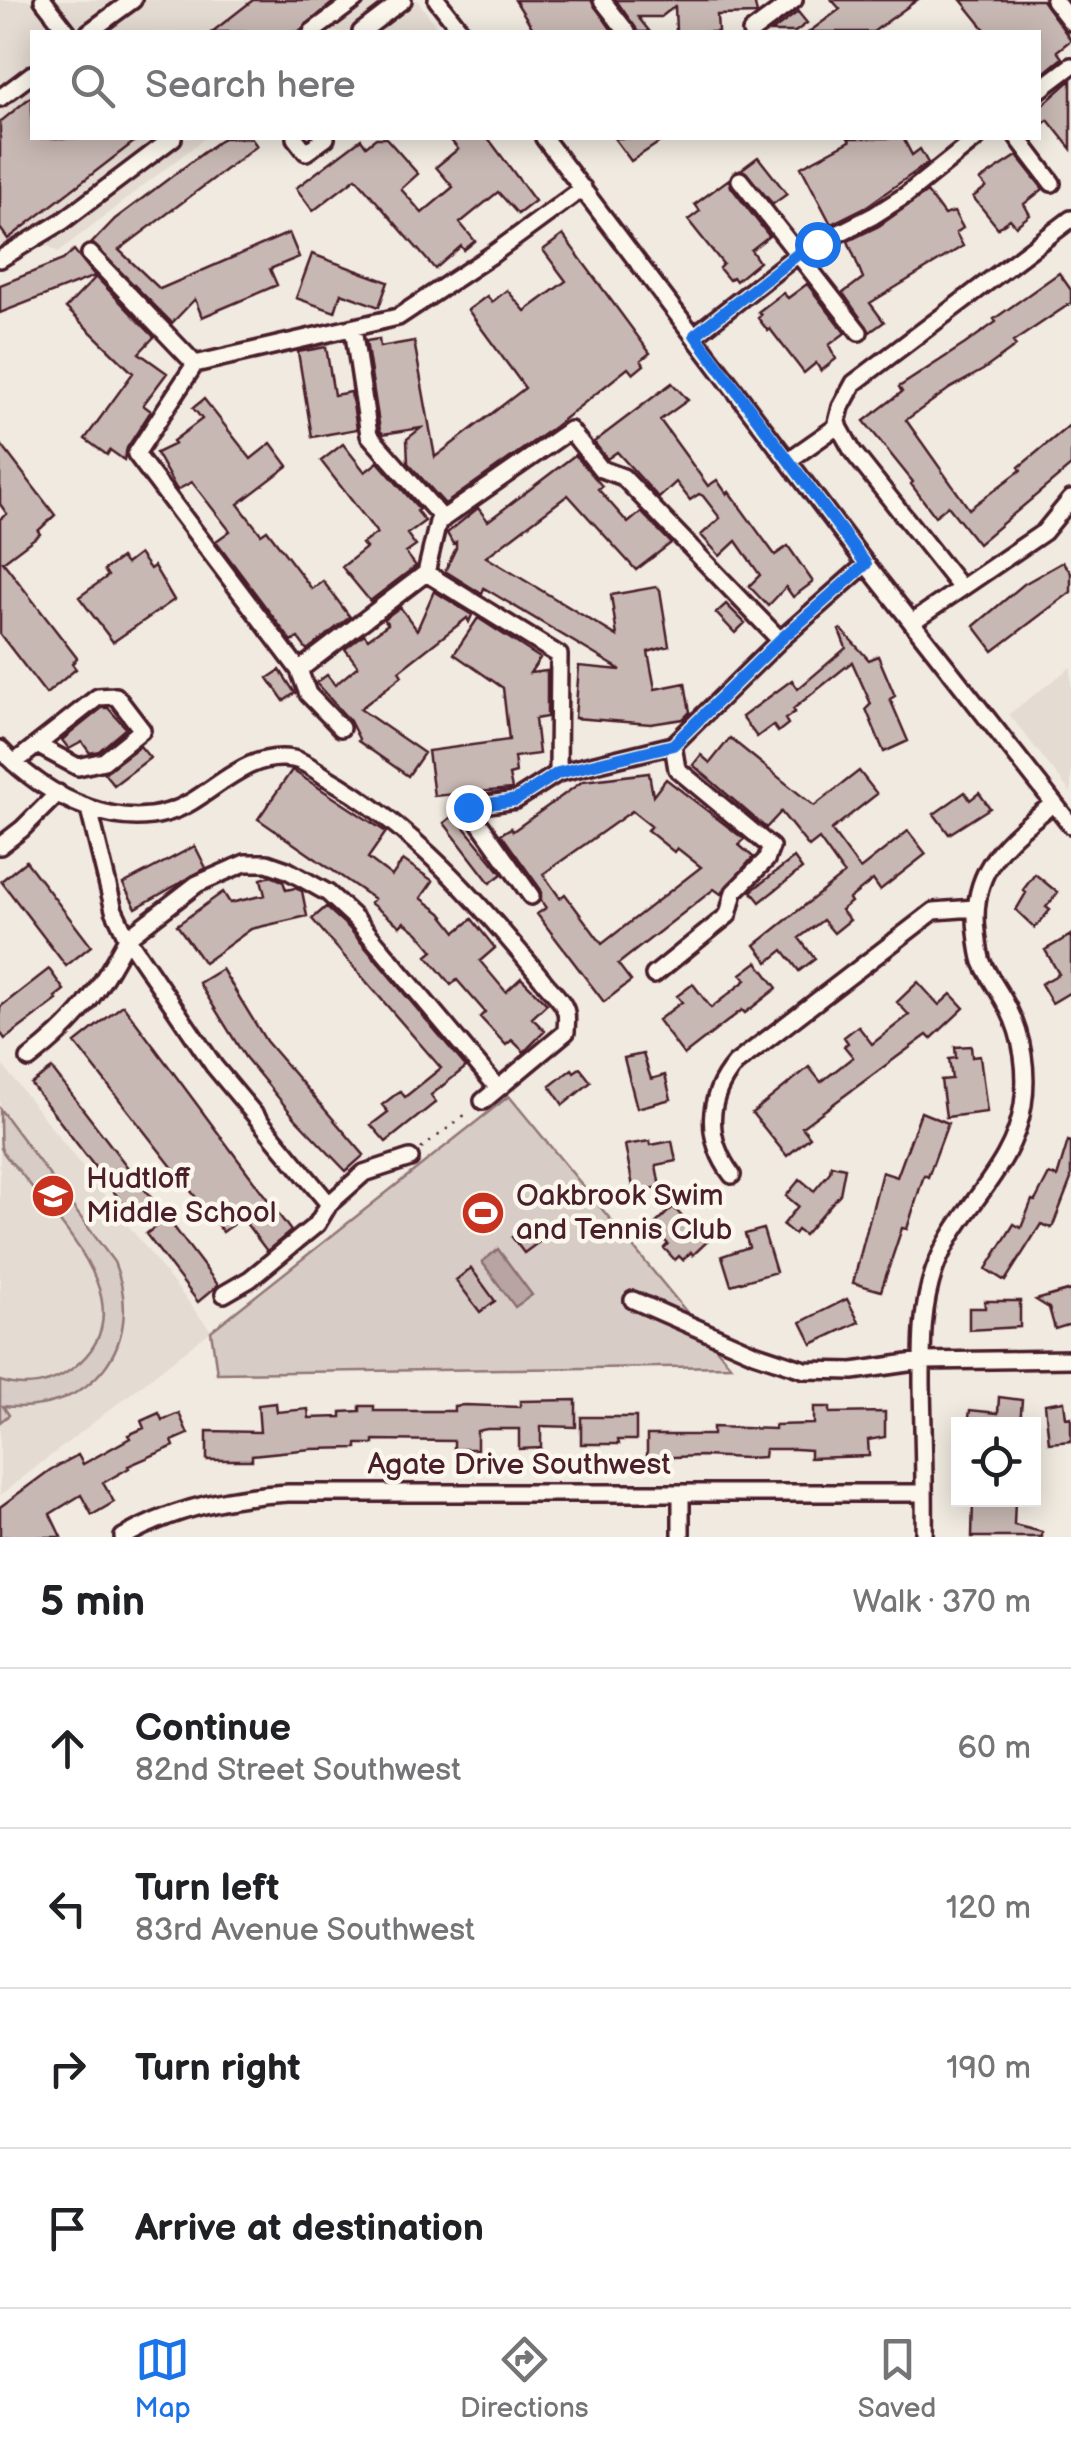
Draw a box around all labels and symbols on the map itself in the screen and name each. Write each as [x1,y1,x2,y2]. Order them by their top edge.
route start [795,222,841,268]
route end [446,785,492,831]
place label: Hudtloff Middle School [86,1161,277,1231]
school or university icon: Hudtloff Middle School [30,1173,76,1219]
place label: Oakbrook Swim and Tennis Club [516,1178,732,1248]
sports icon: Oakbrook Swim and Tennis Club [460,1190,506,1236]
street label: Agate Drive Southwest [367,1447,671,1483]

